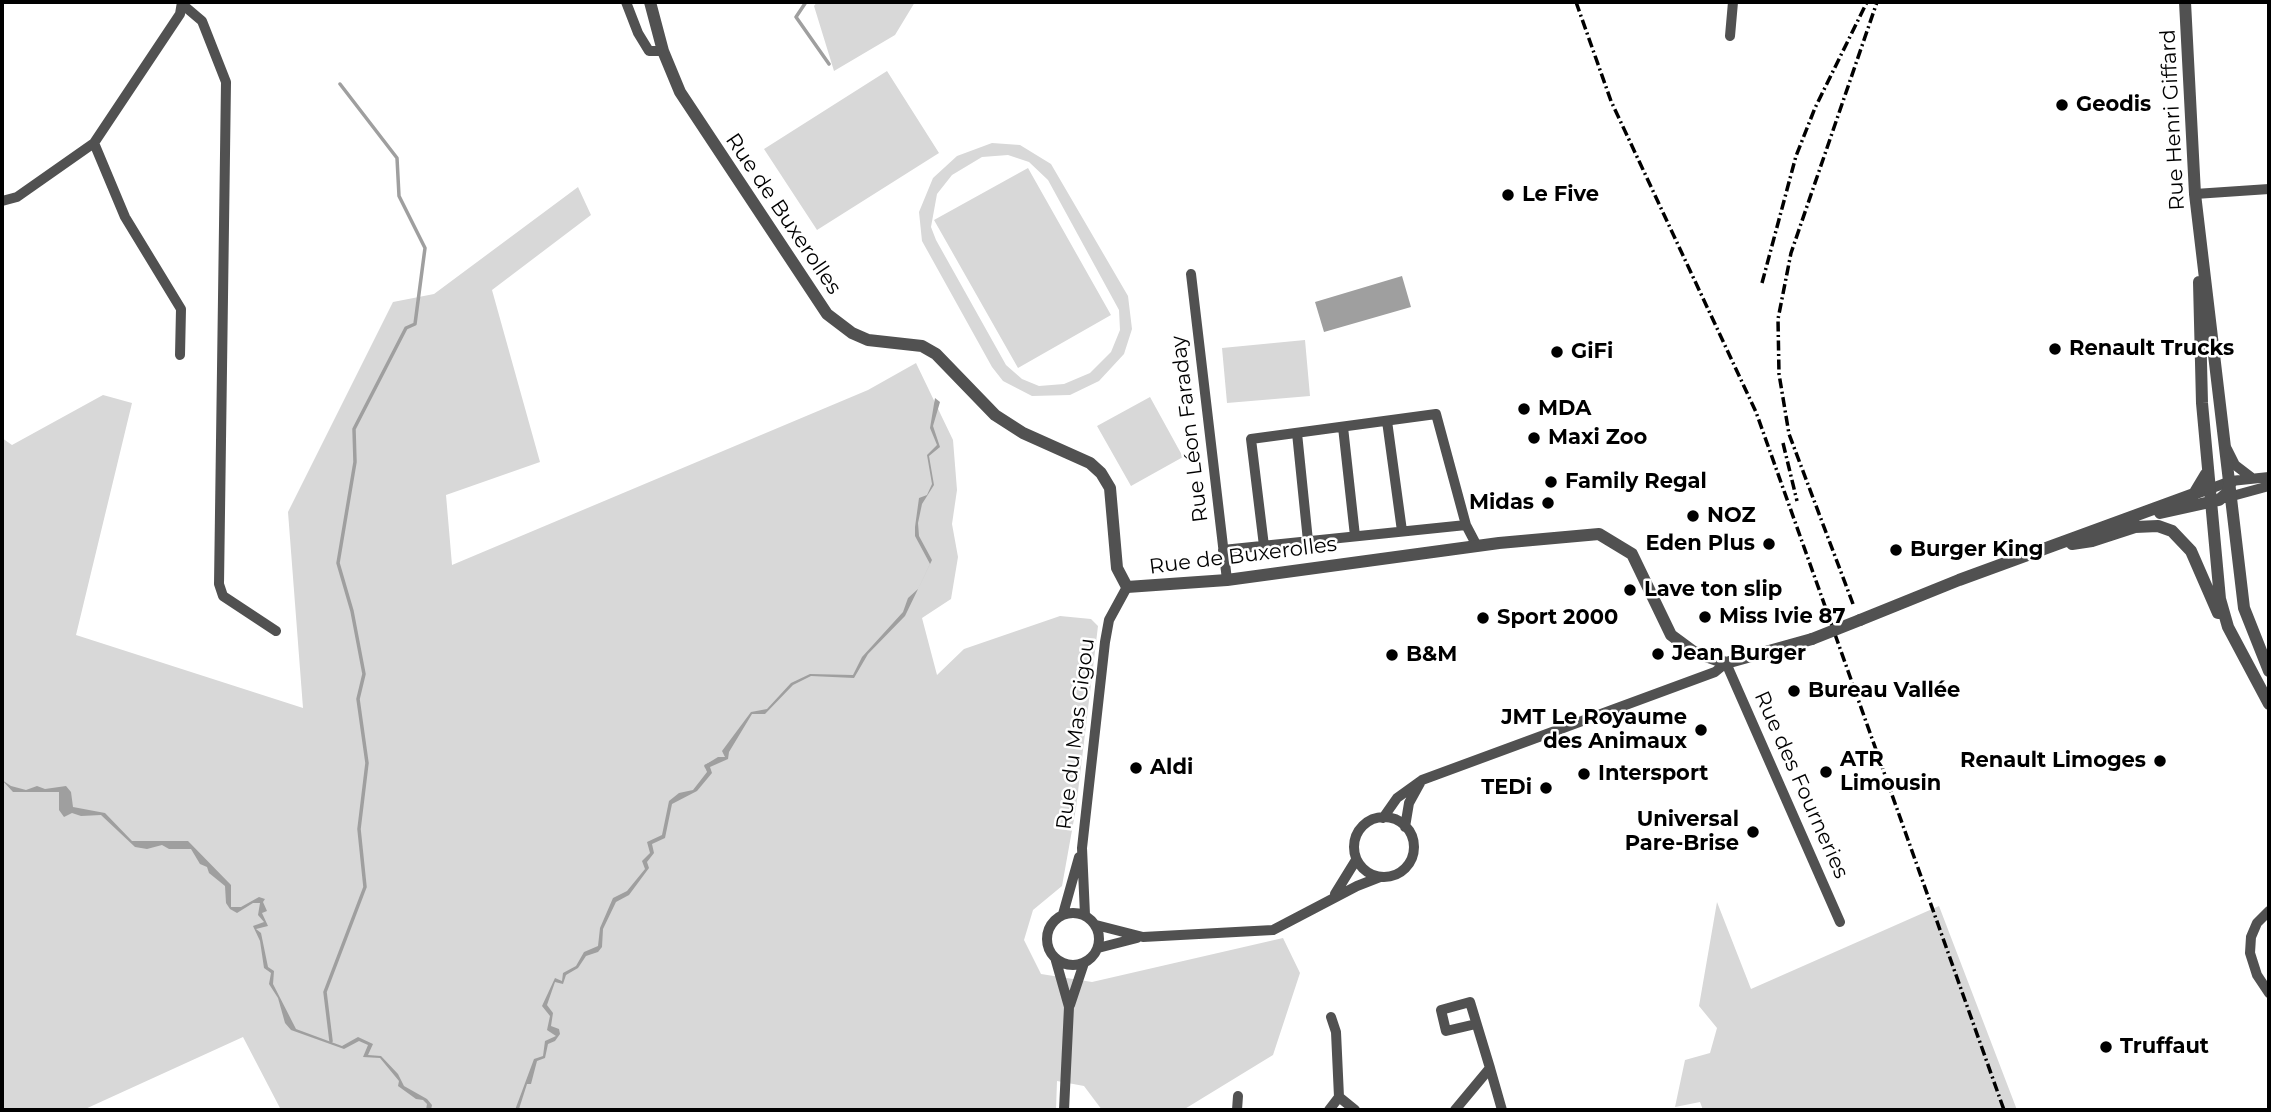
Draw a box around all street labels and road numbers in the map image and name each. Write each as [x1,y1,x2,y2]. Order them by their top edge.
street label: Rue Henri Giffard [2156,29,2190,211]
street label: Rue de Buxerolles [720,129,846,299]
street label: Rue Léon Faraday [1166,334,1214,524]
street label: Rue de Buxerolles [1148,532,1338,580]
street label: Rue du Mas Gigou [1052,637,1100,831]
street label: Rue des Fourneries [1748,687,1854,883]

